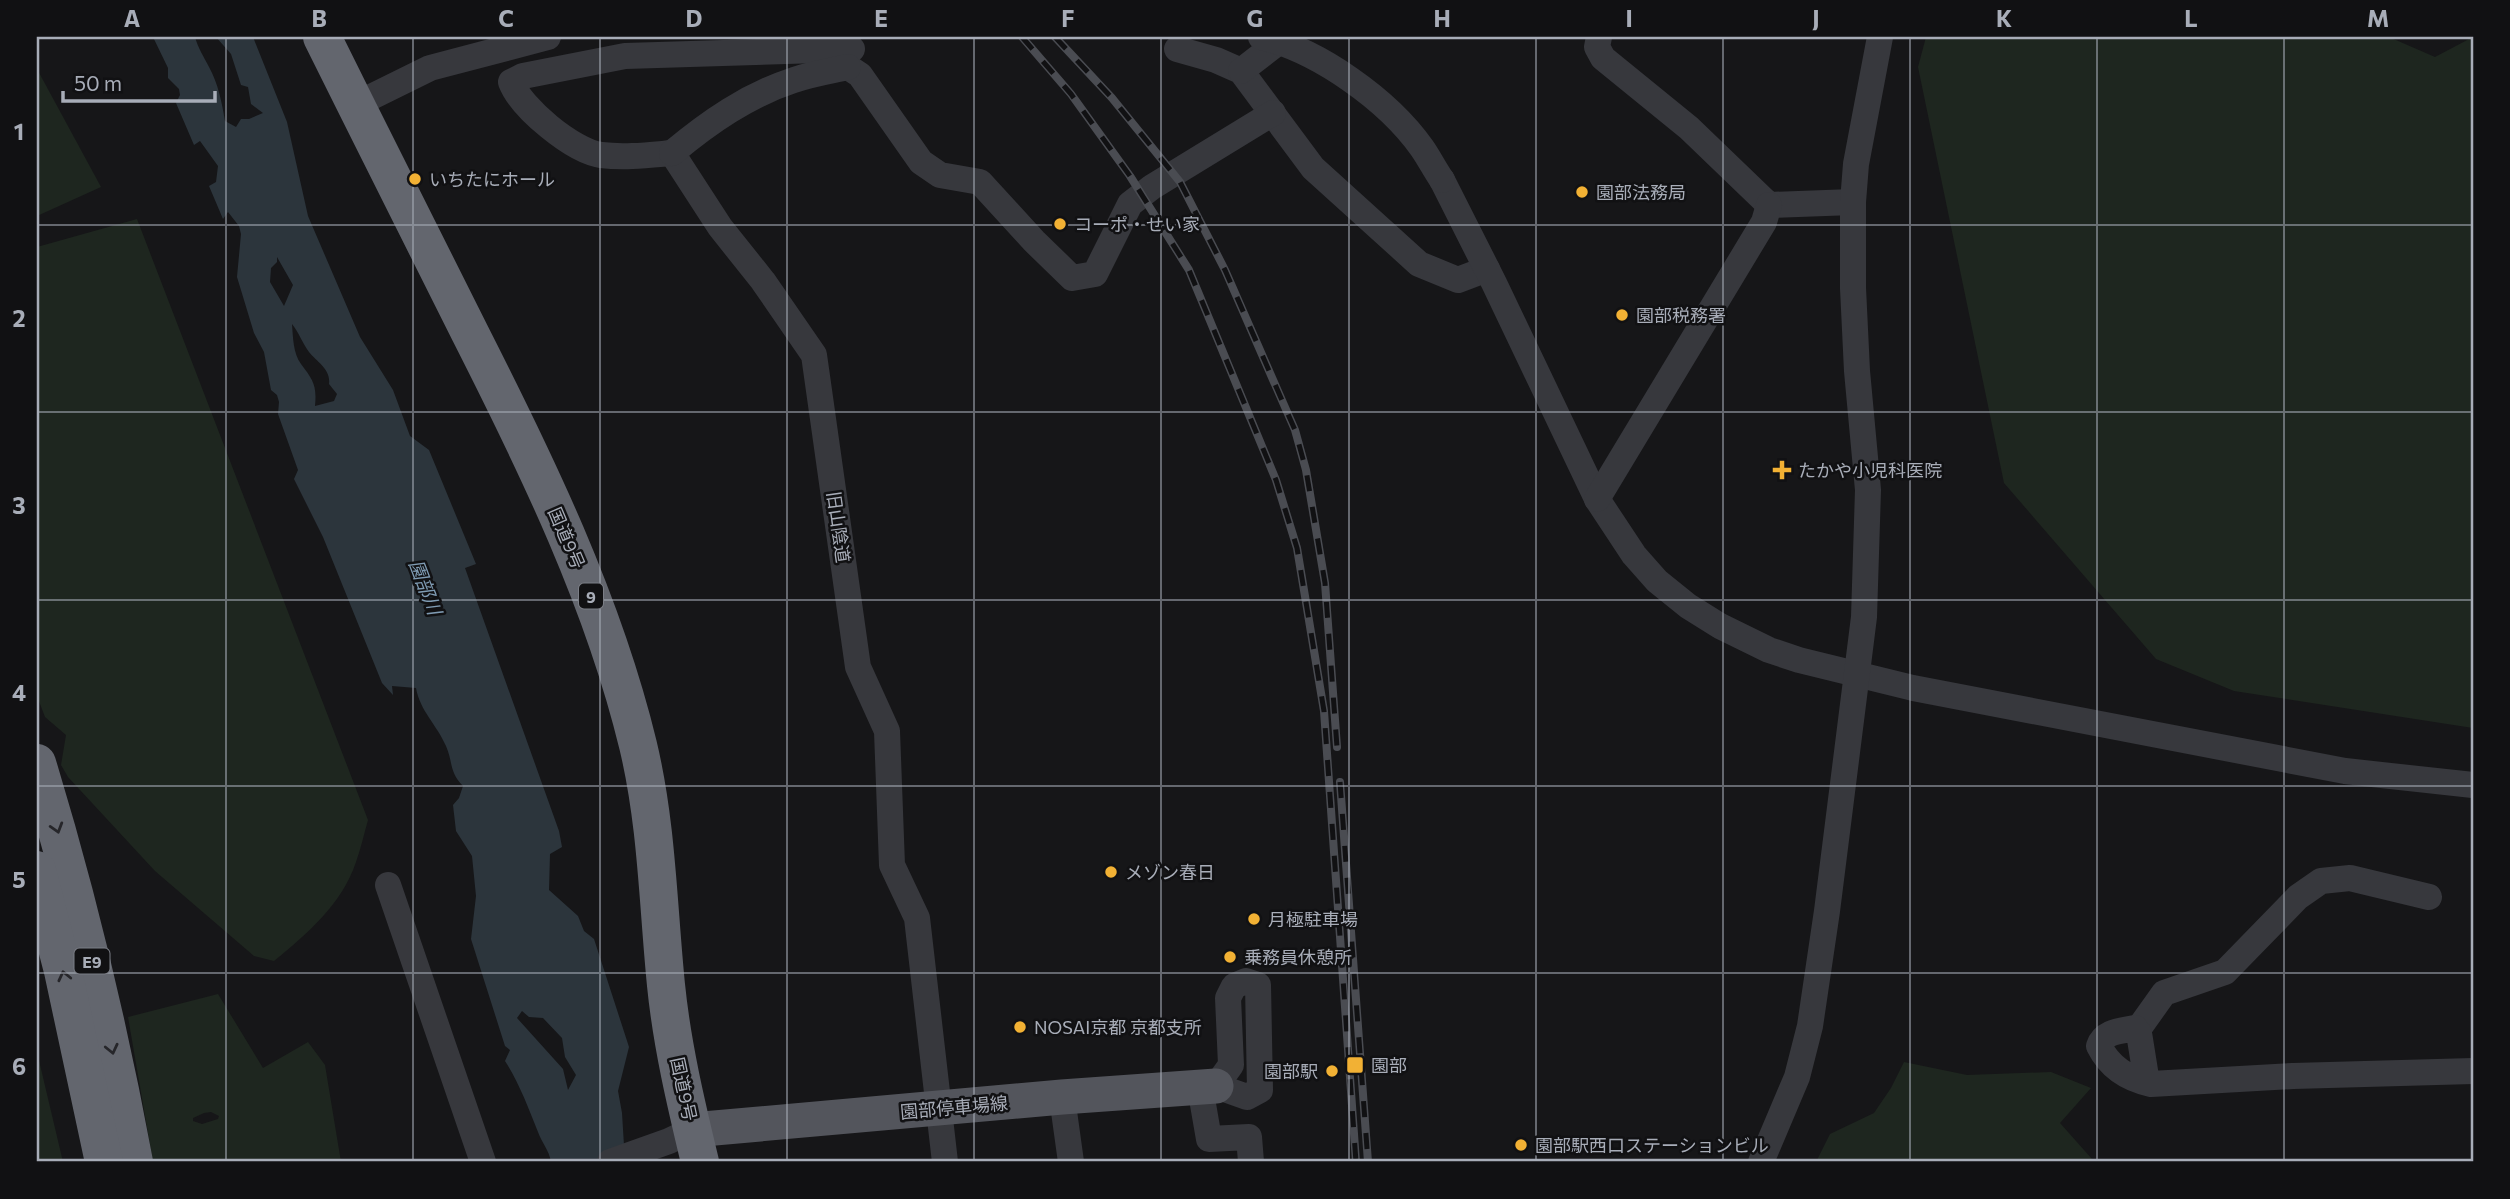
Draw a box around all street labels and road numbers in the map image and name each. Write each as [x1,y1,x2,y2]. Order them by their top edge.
street label: 旧山陰道 [823,490,855,564]
street label: 国道9号 [544,504,590,572]
road number: 9 [579,583,603,608]
road number: E9 [74,948,110,973]
street label: 国道9号 [666,1055,702,1123]
street label: 園部停車場線 [899,1091,1009,1123]

